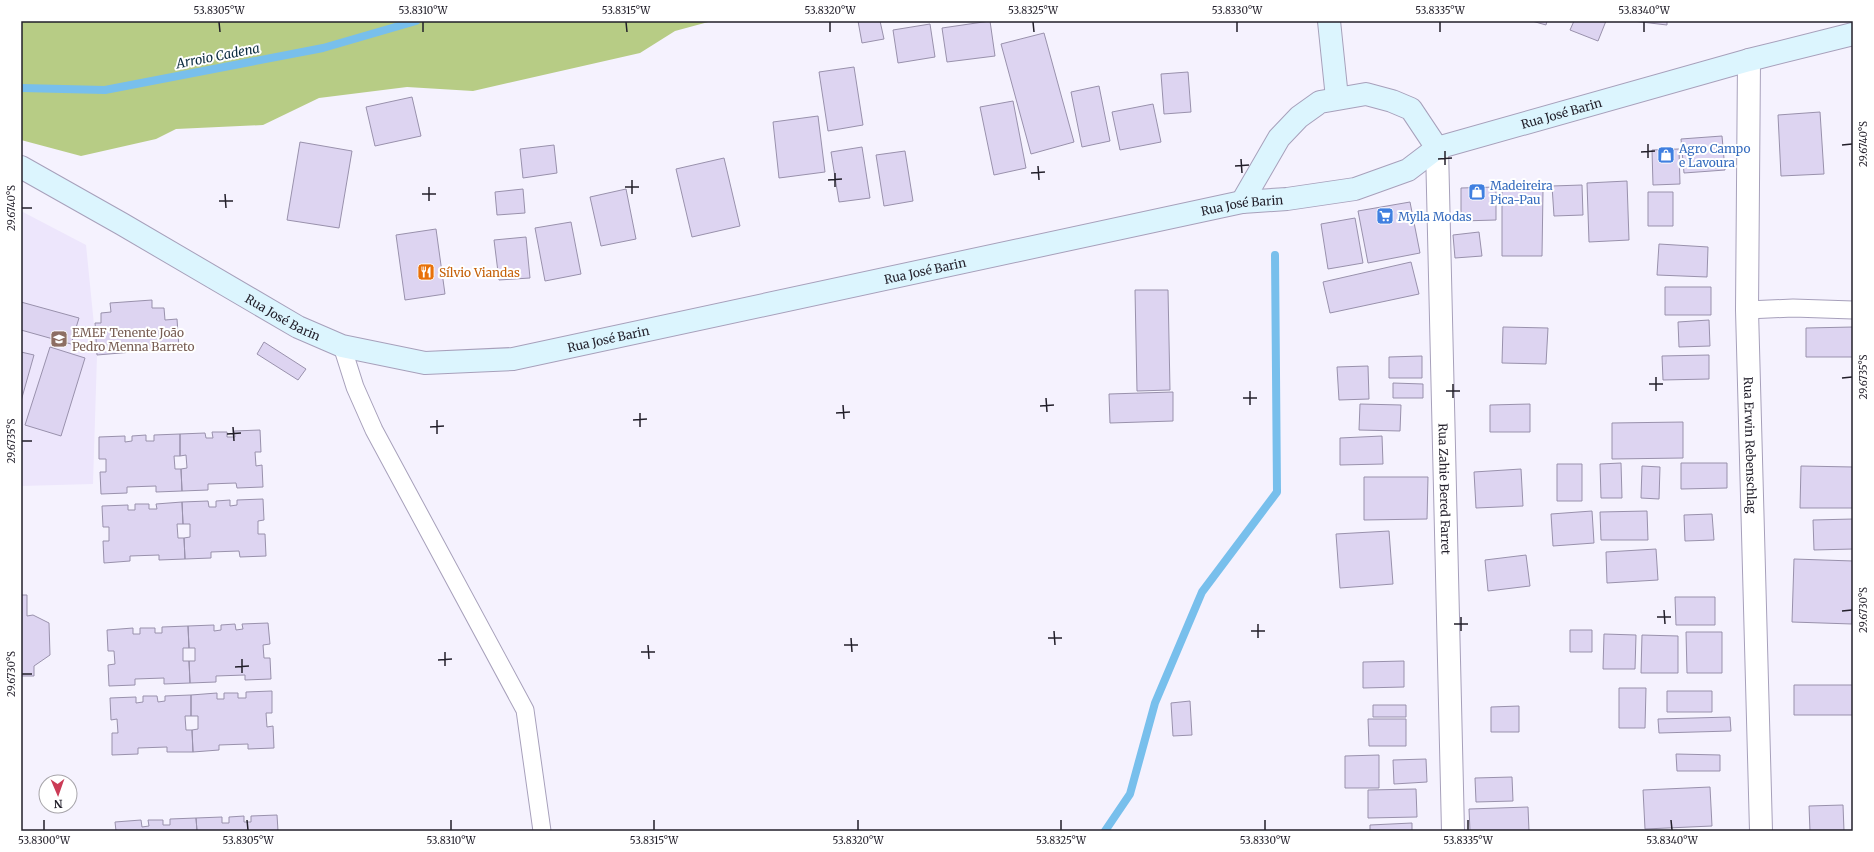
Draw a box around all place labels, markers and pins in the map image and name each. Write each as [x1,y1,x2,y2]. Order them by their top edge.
place label: Agro Campo e Lavoura [1678,141,1750,170]
shop icon: Agro Campo e Lavoura [1656,145,1676,165]
place label: Madeireira Pica-Pau [1490,178,1553,207]
shop icon: Madeireira Pica-Pau [1467,182,1487,202]
supermarket icon: Mylla Modas [1375,206,1395,226]
place label: Mylla Modas [1398,209,1472,224]
restaurant icon: Sílvio Viandas [416,262,436,282]
place label: Sílvio Viandas [439,265,520,280]
place label: EMEF Tenente João Pedro Menna Barreto [72,325,194,354]
school or university icon: EMEF Tenente João Pedro Menna Barreto [49,329,69,349]

